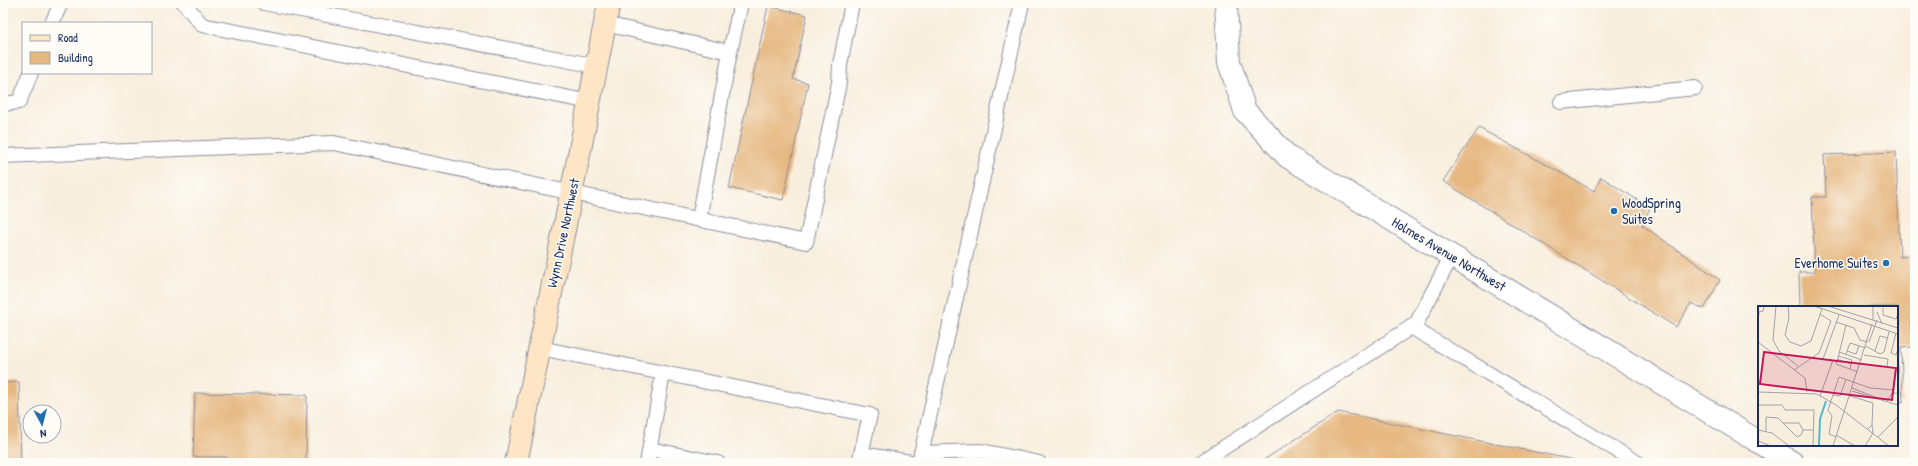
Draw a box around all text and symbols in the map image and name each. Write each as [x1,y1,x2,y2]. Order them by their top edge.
legend [22,22,152,74]
text: Road [58,29,78,46]
text: Building [58,49,93,66]
street label: Wynn Drive Northwest [542,176,584,290]
place label: WoodSpring Suites [1622,193,1681,228]
marker: WoodSpring Suites [1609,206,1619,216]
street label: Holmes Avenue Northwest [1389,212,1510,295]
place label: Everhome Suites [1794,253,1878,272]
marker: Everhome Suites [1881,258,1891,268]
inset map [1758,306,1898,446]
north arrow [22,404,62,444]
text: N [39,427,47,441]

